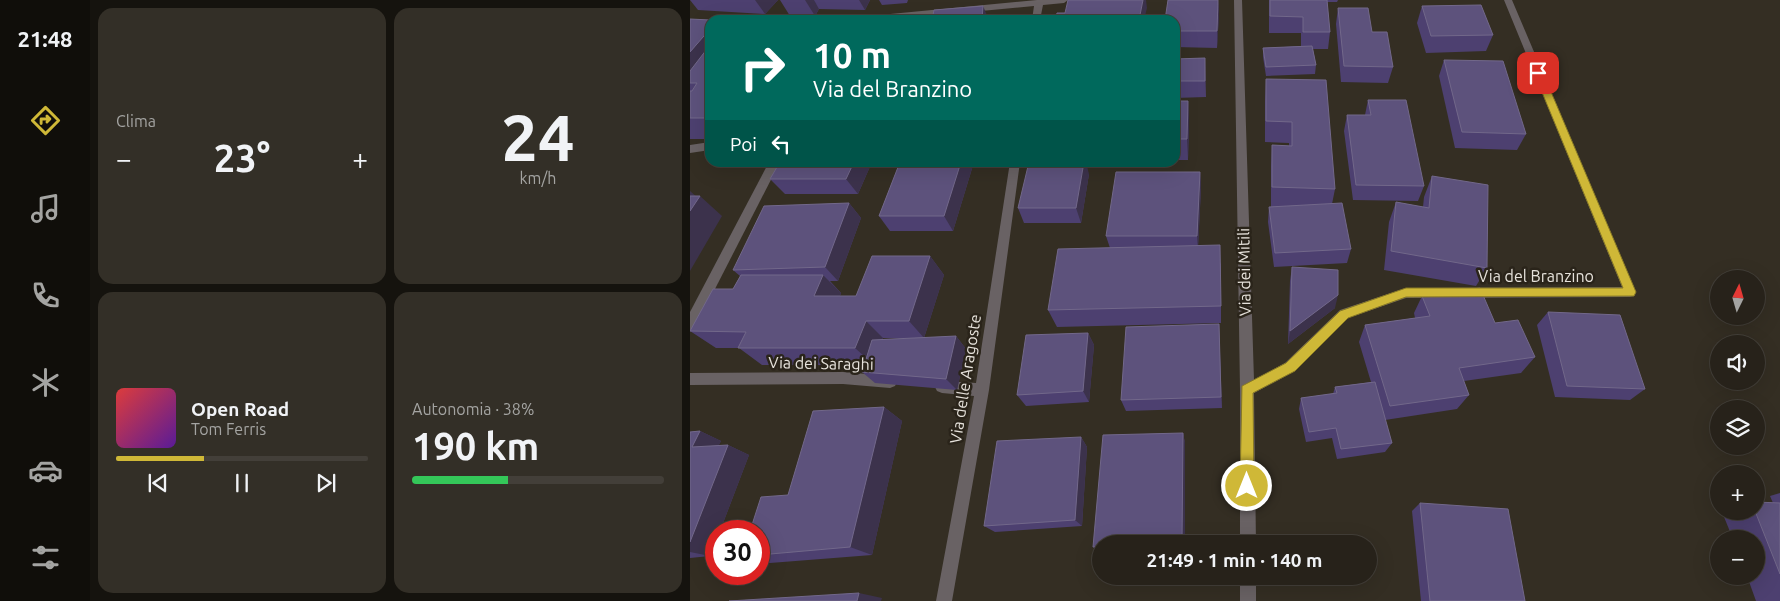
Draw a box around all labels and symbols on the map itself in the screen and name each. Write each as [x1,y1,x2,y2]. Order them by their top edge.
pin [1517,52,1559,94]
street label: Via dei Mitili [1234,228,1254,316]
street label: Via del Branzino [1478,267,1594,285]
north arrow [1710,270,1765,325]
street label: Via delle Aragoste [946,313,984,445]
street label: Via dei Saraghi [768,353,874,373]
position arrow [1220,459,1272,511]
speed limit sign: 30 [705,520,770,585]

